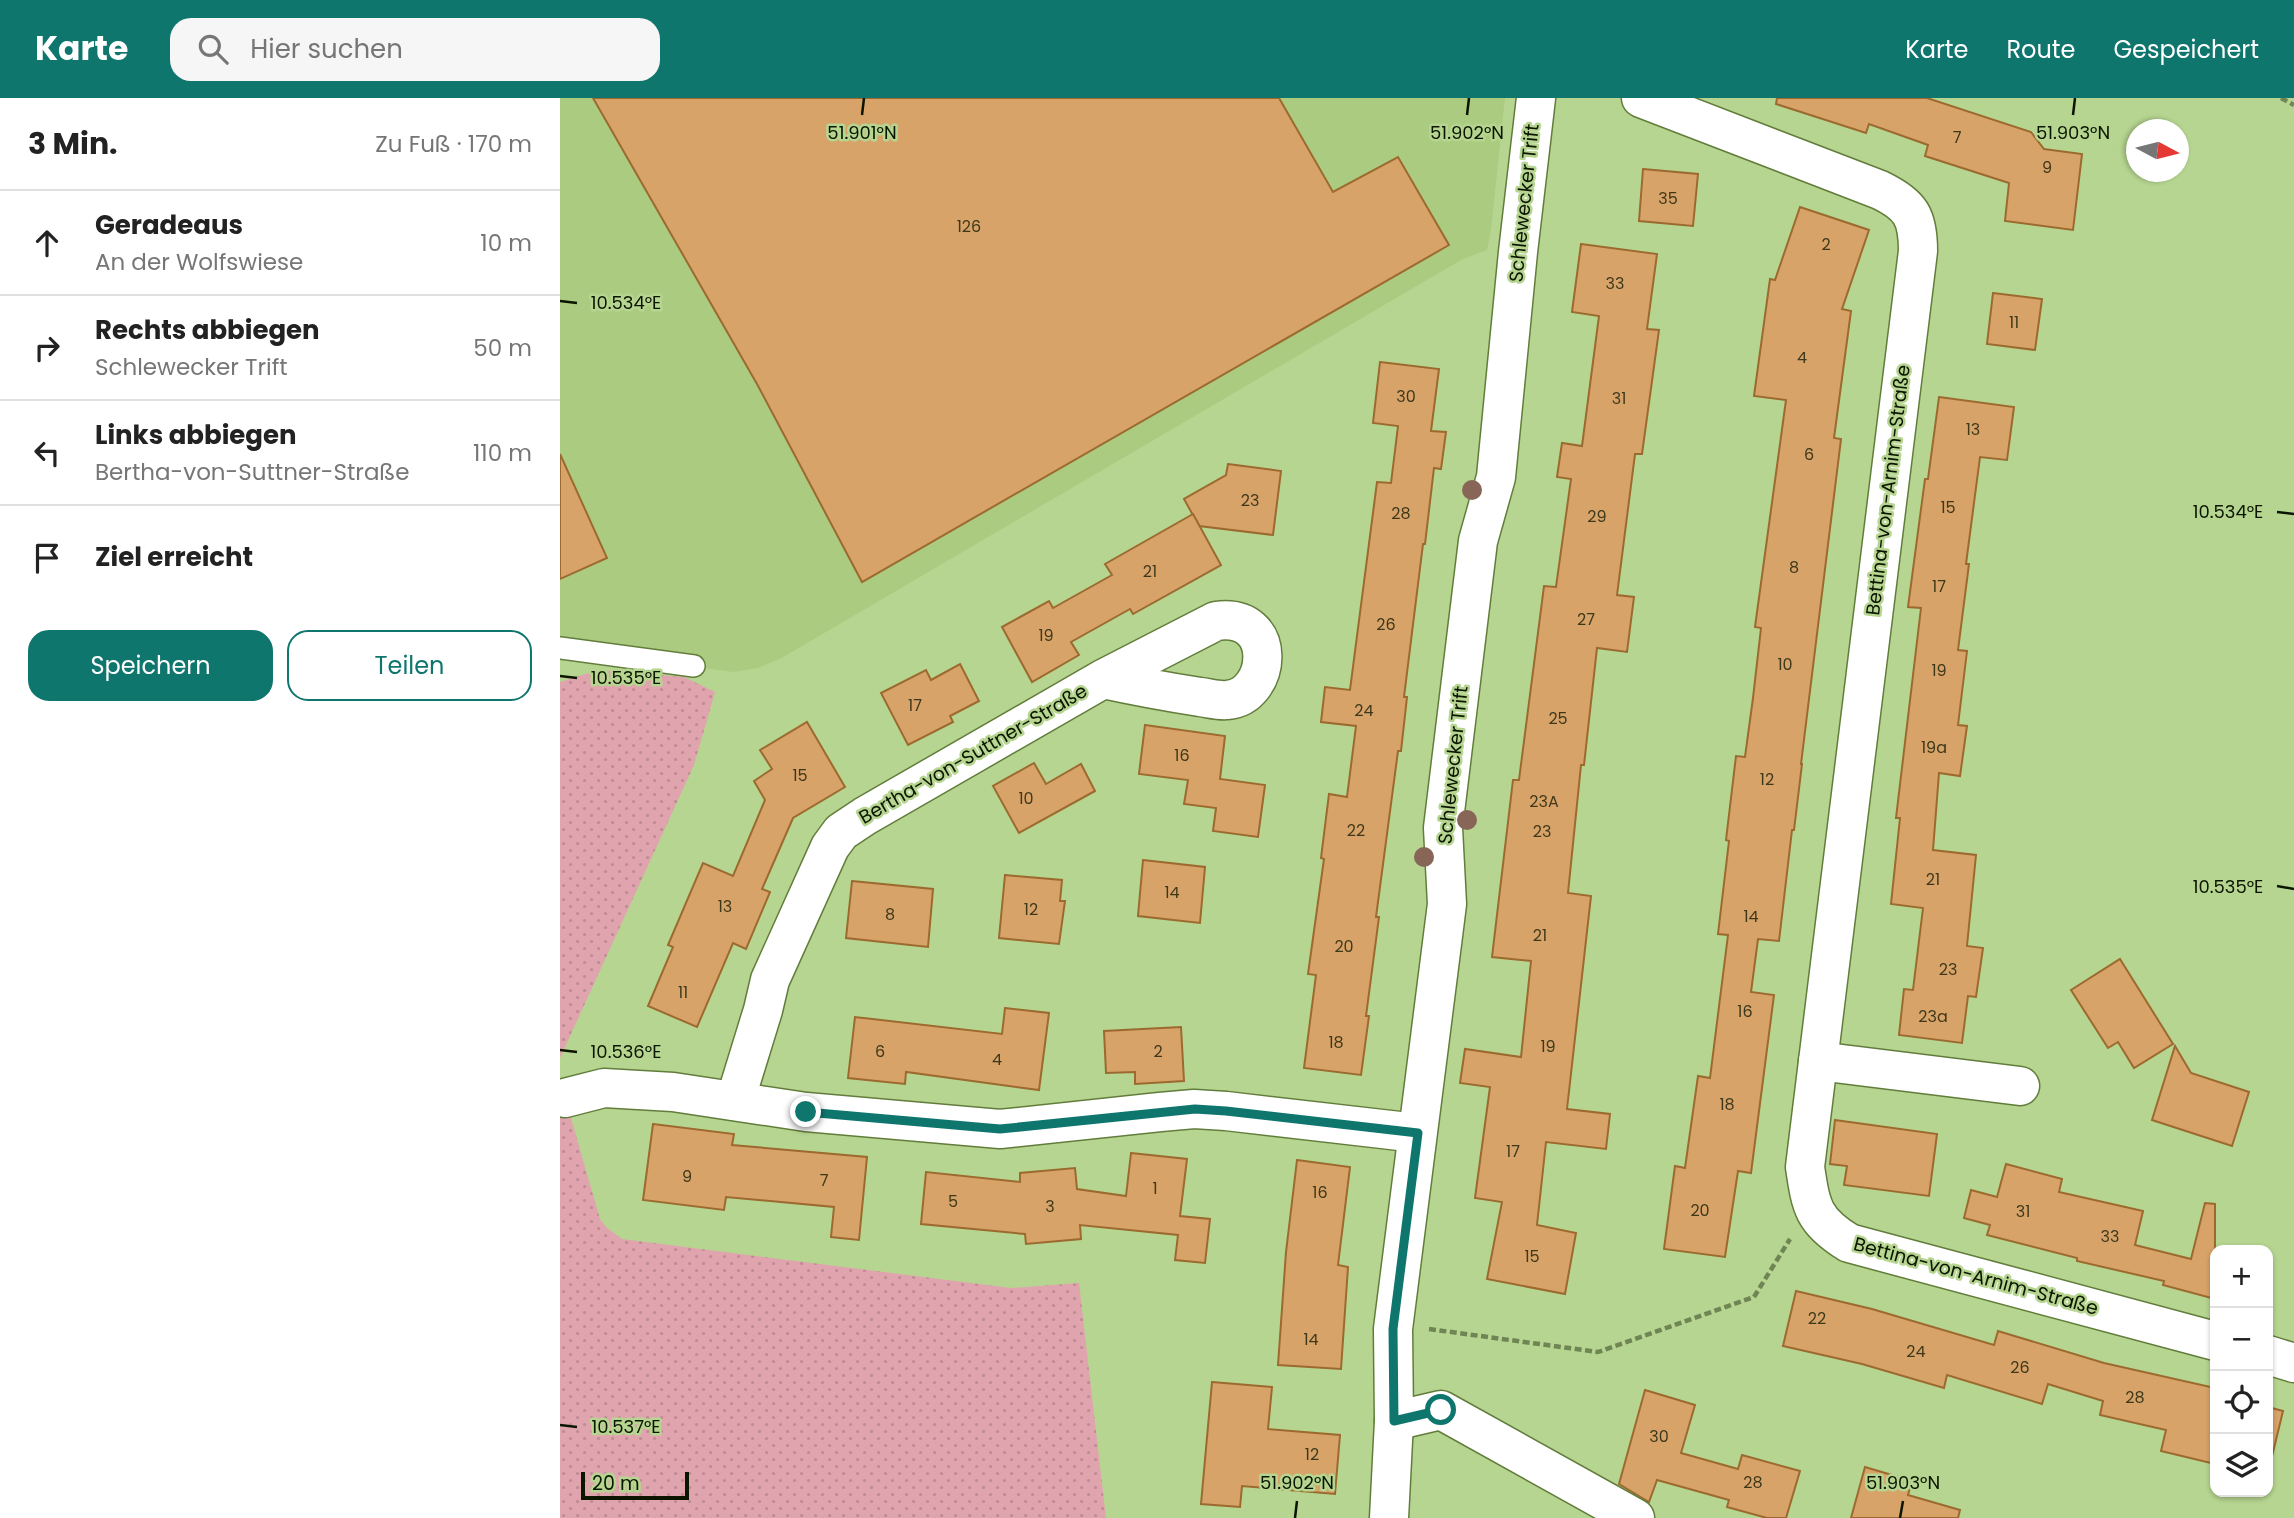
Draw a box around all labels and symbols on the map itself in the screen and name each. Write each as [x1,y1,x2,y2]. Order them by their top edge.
north arrow [2126,119,2189,182]
text: 51.901°N [827,120,897,145]
text: 51.902°N [1430,120,1504,145]
text: 51.903°N [2036,120,2110,145]
street label: Schlewecker Trift [1502,122,1546,284]
house number: 7 [1953,126,1962,149]
house number: 9 [2042,156,2052,179]
house number: 35 [1658,187,1678,210]
house number: 126 [957,215,981,238]
house number: 2 [1821,233,1831,256]
house number: 33 [1606,272,1624,295]
text: 10.534°E [591,290,661,315]
house number: 11 [2009,311,2019,334]
house number: 4 [1797,346,1807,369]
street label: Bettina-von-Arnim-Straße [1859,363,1917,617]
house number: 30 [1396,385,1416,408]
house number: 31 [1612,387,1626,410]
house number: 13 [1966,418,1980,441]
house number: 6 [1804,443,1814,466]
house number: 23 [1241,489,1259,512]
house number: 15 [1940,496,1956,519]
text: 10.534°E [2193,499,2263,524]
house number: 28 [1391,502,1411,525]
house number: 29 [1587,505,1607,528]
house number: 8 [1789,556,1799,579]
house number: 21 [1143,560,1157,583]
house number: 17 [1932,575,1946,598]
house number: 27 [1577,608,1595,631]
house number: 26 [1376,613,1396,636]
house number: 19 [1038,624,1054,647]
house number: 10 [1777,653,1793,676]
house number: 19 [1931,659,1947,682]
text: 10.535°E [591,665,661,690]
street label: Bertha-von-Suttner-Straße [854,677,1092,831]
street label: Schlewecker Trift [1431,684,1475,846]
house number: 17 [908,694,922,717]
house number: 24 [1354,699,1374,722]
house number: 25 [1548,707,1568,730]
house number: 19a [1921,736,1947,759]
house number: 16 [1174,744,1190,767]
house number: 15 [792,764,808,787]
house number: 12 [1760,768,1774,791]
house number: 10 [1018,787,1034,810]
house number: 23A [1529,790,1559,813]
house number: 22 [1347,819,1365,842]
house number: 23 [1533,820,1551,843]
house number: 21 [1926,868,1940,891]
text: 10.535°E [2193,874,2263,899]
house number: 14 [1164,881,1180,904]
house number: 13 [718,895,732,918]
house number: 12 [1024,898,1038,921]
house number: 8 [885,903,895,926]
house number: 14 [1743,905,1759,928]
house number: 21 [1533,924,1547,947]
house number: 20 [1334,935,1354,958]
house number: 23 [1939,958,1957,981]
house number: 11 [678,981,688,1004]
house number: 16 [1737,1000,1753,1023]
house number: 23a [1918,1005,1948,1028]
house number: 18 [1328,1031,1344,1054]
house number: 19 [1540,1035,1556,1058]
text: 10.536°E [591,1039,661,1064]
house number: 6 [875,1040,885,1063]
house number: 2 [1153,1040,1163,1063]
house number: 4 [992,1048,1002,1071]
house number: 18 [1719,1093,1735,1116]
route end [790,1096,821,1127]
house number: 17 [1506,1140,1520,1163]
house number: 9 [682,1165,692,1188]
house number: 7 [820,1169,829,1192]
house number: 1 [1152,1177,1158,1200]
house number: 16 [1312,1181,1328,1204]
house number: 5 [948,1190,958,1213]
house number: 3 [1045,1195,1055,1218]
house number: 20 [1690,1199,1710,1222]
house number: 31 [2016,1200,2030,1223]
house number: 33 [2101,1225,2119,1248]
street label: Bettina-von-Arnim-Straße [1851,1230,2101,1322]
house number: 15 [1524,1245,1540,1268]
house number: 22 [1808,1307,1826,1330]
house number: 14 [1303,1328,1319,1351]
house number: 24 [1906,1340,1926,1363]
house number: 26 [2010,1356,2030,1379]
house number: 28 [2125,1386,2145,1409]
route start [1425,1394,1456,1425]
text: 10.537°E [591,1414,661,1439]
house number: 30 [1649,1425,1669,1448]
house number: 12 [1305,1443,1319,1466]
scale bar [581,1469,690,1501]
text: 51.902°N [1260,1470,1334,1495]
text: 51.903°N [1866,1470,1940,1495]
house number: 28 [1743,1471,1763,1494]

